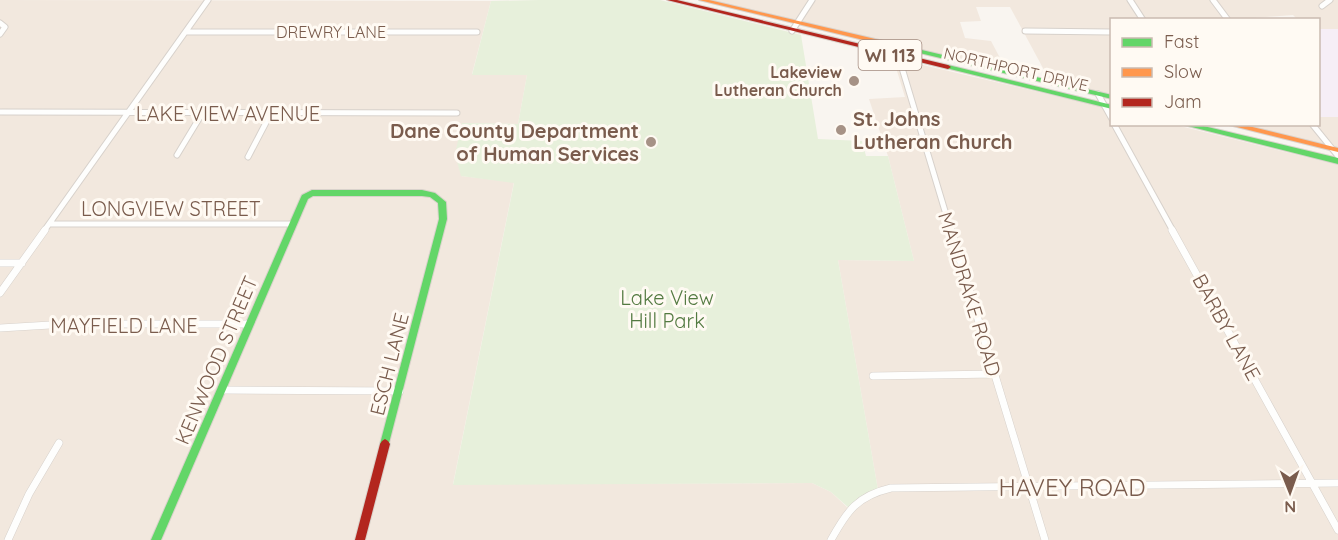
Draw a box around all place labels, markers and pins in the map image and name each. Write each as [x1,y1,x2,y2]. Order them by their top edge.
place label: Lakeview Lutheran Church [714,62,842,100]
marker: Lakeview Lutheran Church [847,74,861,88]
place label: St. Johns Lutheran Church [853,106,1013,154]
place label: Dane County Department of Human Services [390,118,639,166]
marker: St. Johns Lutheran Church [834,123,848,137]
marker: Dane County Department of Human Services [644,135,658,149]

